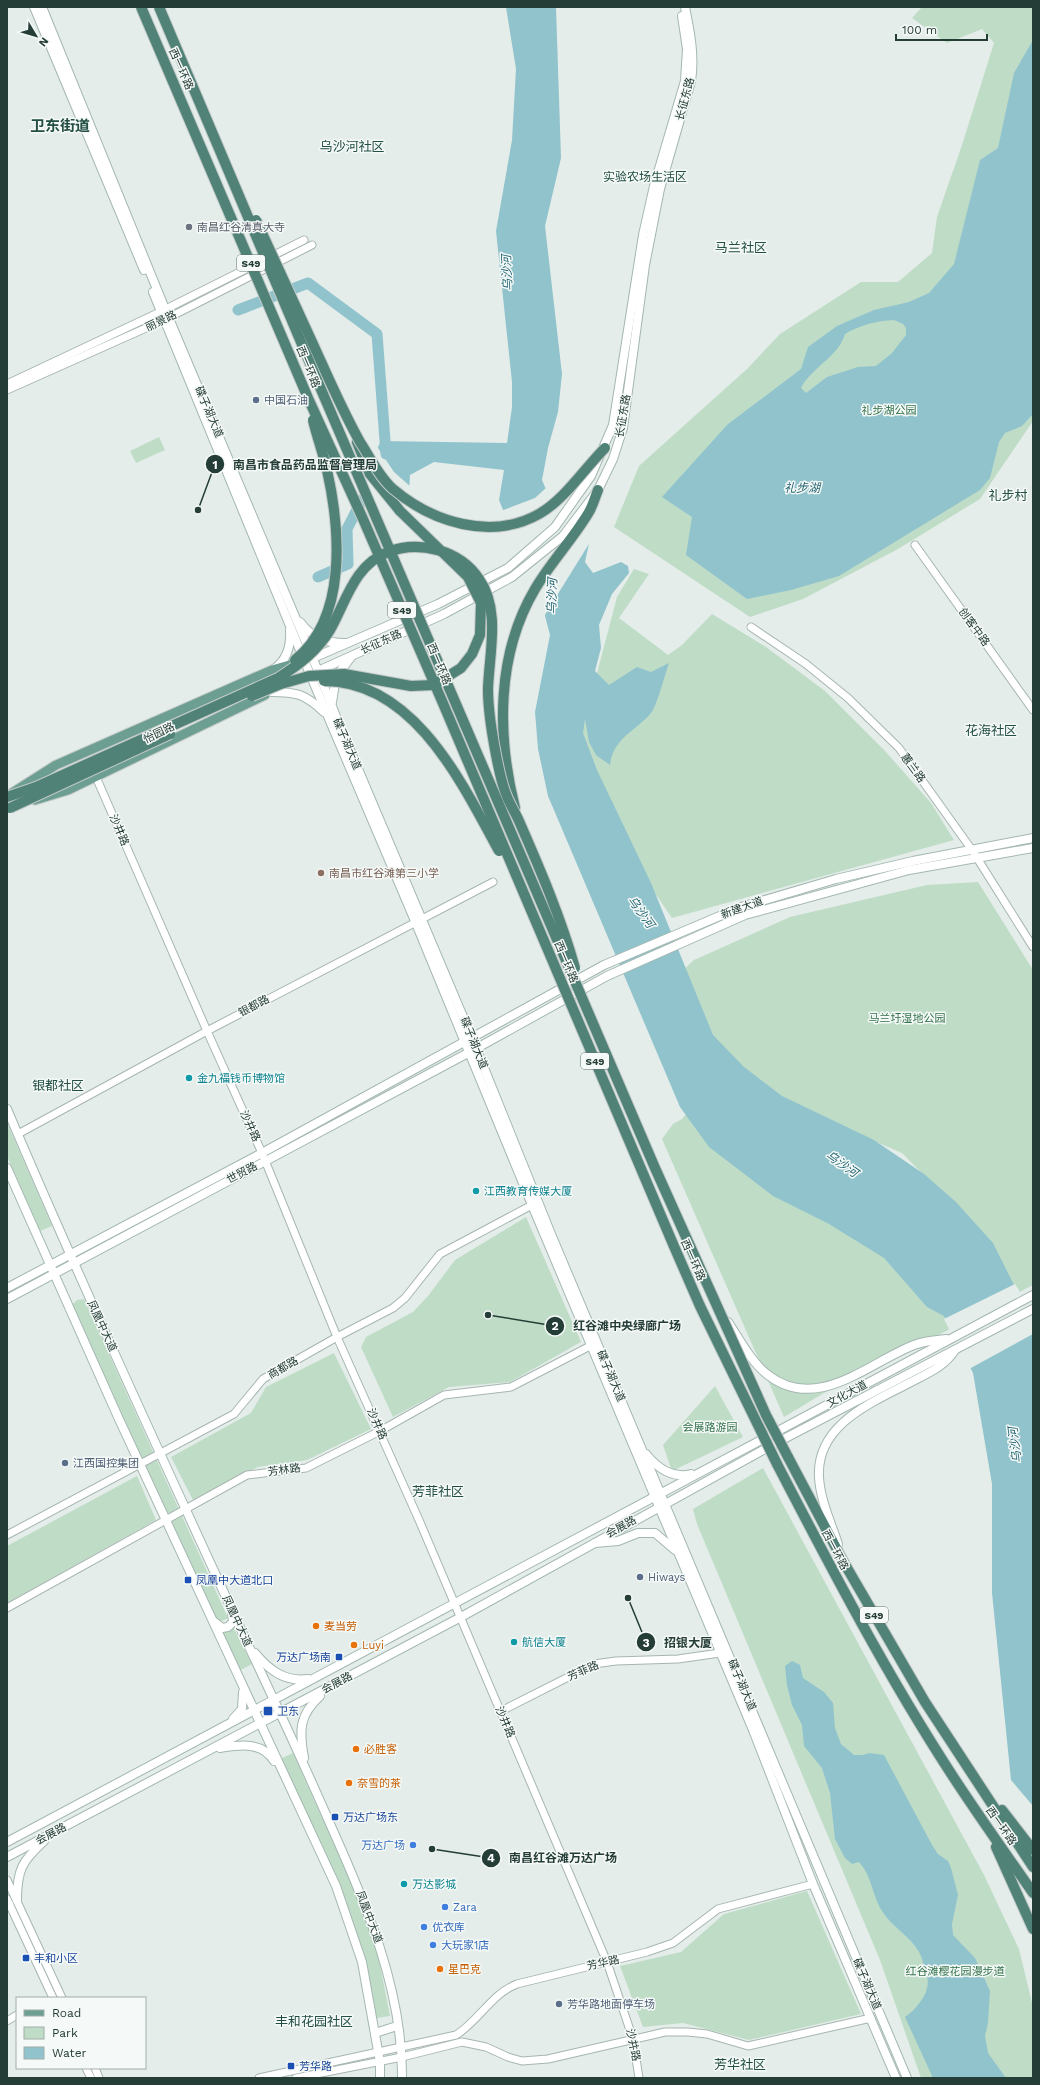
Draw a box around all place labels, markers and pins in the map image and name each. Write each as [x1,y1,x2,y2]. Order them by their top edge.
place label: 南昌红谷清真大寺 [197,221,285,234]
marker: 南昌红谷清真大寺 [184,222,194,232]
place label: 中国石油 [264,394,308,407]
marker: 中国石油 [251,395,261,405]
callout: 南昌市食品药品监督管理局 [205,452,385,476]
place label: 南昌市红谷滩第三小学 [329,867,439,880]
marker: 南昌市红谷滩第三小学 [316,868,326,878]
place label: 金九福钱币博物馆 [197,1072,285,1085]
marker: 金九福钱币博物馆 [184,1073,194,1083]
place label: 江西教育传媒大厦 [484,1185,572,1198]
marker: 江西教育传媒大厦 [471,1186,481,1196]
callout: 红谷滩中央绿廊广场 [545,1314,689,1338]
place label: 江西国控集团 [73,1457,139,1470]
marker: 江西国控集团 [60,1458,70,1468]
place label: Hiways [648,1571,686,1584]
marker: Hiways [635,1572,645,1582]
place label: 凤凰中大道北口 [196,1574,273,1587]
marker: 凤凰中大道北口 [183,1575,193,1585]
place label: 麦当劳 [324,1620,357,1633]
marker: 麦当劳 [311,1621,321,1631]
callout: 招银大厦 [636,1630,720,1654]
place label: 航信大厦 [522,1636,566,1649]
marker: 航信大厦 [509,1637,519,1647]
place label: Luyi [362,1639,384,1652]
marker: Luyi [349,1640,359,1650]
place label: 万达广场南 [276,1651,331,1664]
marker: 万达广场南 [334,1652,344,1662]
marker: 卫东 [262,1705,274,1717]
place label: 卫东 [277,1705,299,1718]
place label: 必胜客 [364,1743,397,1756]
marker: 必胜客 [351,1744,361,1754]
place label: 奈雪的茶 [357,1777,401,1790]
marker: 奈雪的茶 [344,1778,354,1788]
place label: 万达广场东 [343,1811,398,1824]
marker: 万达广场东 [330,1812,340,1822]
place label: 万达广场 [361,1839,405,1852]
marker: 万达广场 [408,1840,418,1850]
callout: 南昌红谷滩万达广场 [481,1846,625,1870]
place label: 万达影城 [412,1878,456,1891]
marker: 万达影城 [399,1879,409,1889]
place label: Zara [453,1901,477,1914]
marker: Zara [440,1902,450,1912]
place label: 优衣库 [432,1921,465,1934]
marker: 优衣库 [419,1922,429,1932]
place label: 大玩家1店 [441,1939,489,1952]
marker: 大玩家1店 [428,1940,438,1950]
place label: 丰和小区 [34,1952,78,1965]
marker: 丰和小区 [21,1953,31,1963]
place label: 星巴克 [448,1963,481,1976]
marker: 星巴克 [435,1964,445,1974]
place label: 芳华路地面停车场 [567,1998,655,2011]
marker: 芳华路地面停车场 [554,1999,564,2009]
place label: 芳华路 [299,2060,332,2073]
marker: 芳华路 [286,2061,296,2071]

